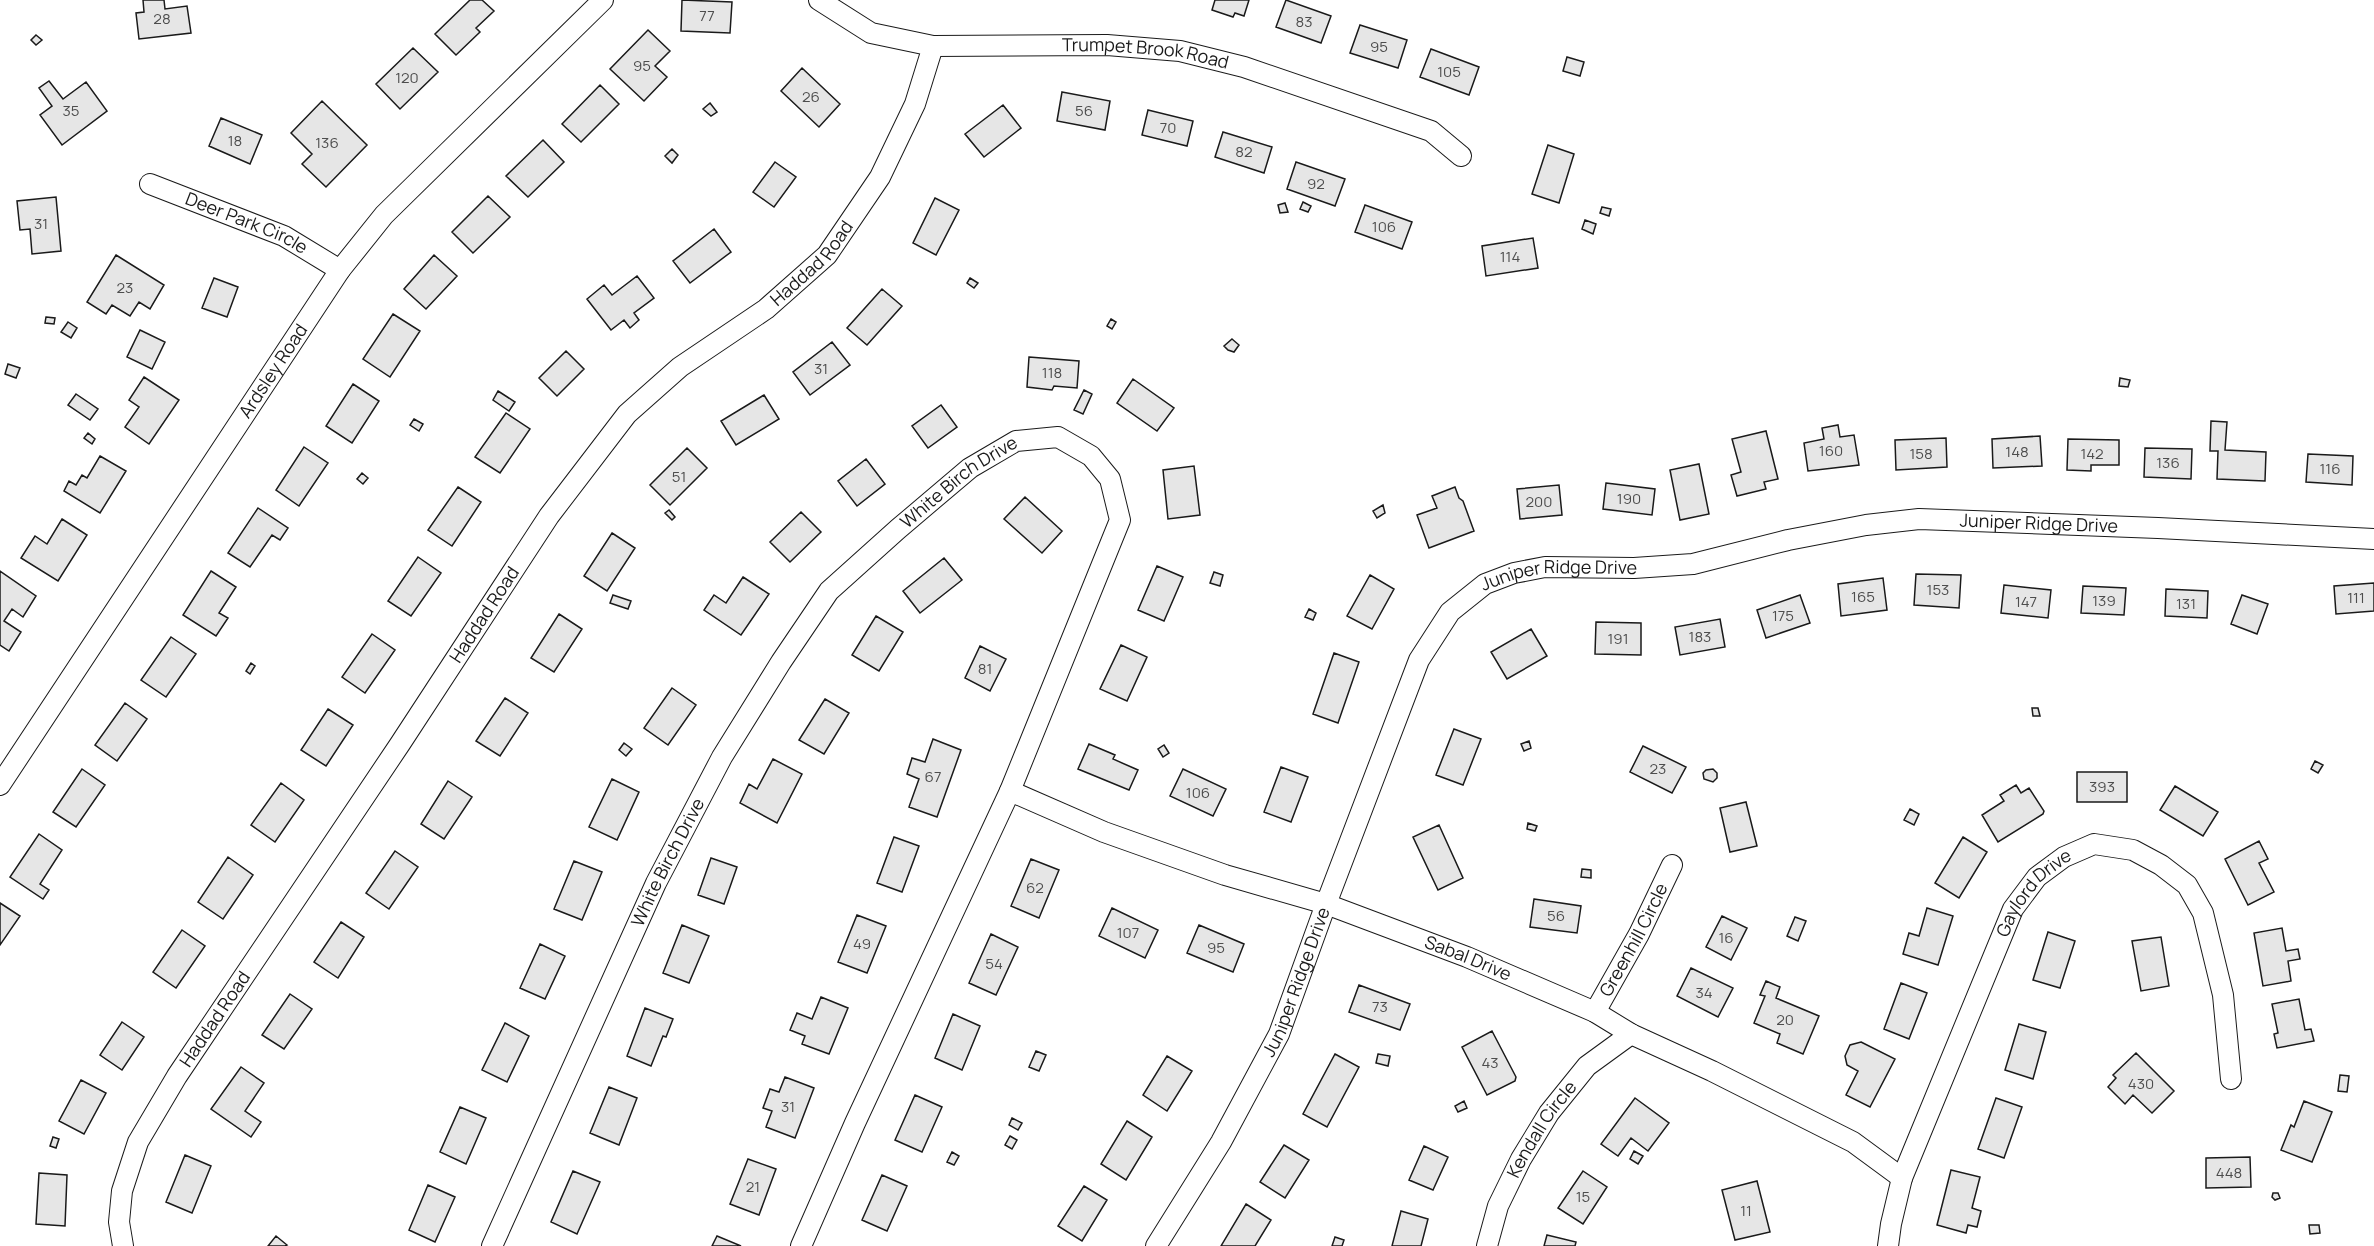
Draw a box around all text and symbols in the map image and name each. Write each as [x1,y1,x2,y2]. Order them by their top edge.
house number: 77 [699,5,715,26]
house number: 28 [153,8,171,29]
house number: 83 [1295,11,1313,32]
street label: Trumpet Brook Road [1062,32,1232,74]
house number: 95 [1370,36,1388,57]
house number: 95 [633,55,651,76]
house number: 105 [1437,61,1461,82]
house number: 120 [395,67,419,88]
house number: 26 [802,86,820,107]
house number: 35 [63,100,79,121]
house number: 56 [1075,100,1093,121]
house number: 70 [1160,117,1176,138]
house number: 18 [228,130,242,151]
house number: 136 [315,132,339,153]
house number: 82 [1235,141,1253,162]
house number: 92 [1307,173,1325,194]
street label: Deer Park Circle [182,186,313,259]
house number: 31 [34,213,48,234]
street label: Haddad Road [765,216,858,311]
house number: 106 [1372,216,1396,237]
house number: 114 [1500,246,1520,267]
house number: 23 [117,277,133,298]
street label: Ardsley Road [233,319,312,422]
house number: 31 [814,358,828,379]
house number: 118 [1042,362,1062,383]
street label: White Birch Drive [895,430,1021,533]
house number: 160 [1819,440,1843,461]
house number: 148 [2005,441,2029,462]
house number: 158 [1909,443,1933,464]
house number: 142 [2080,443,2104,464]
house number: 136 [2156,452,2180,473]
house number: 116 [2319,458,2341,479]
house number: 51 [672,466,686,487]
house number: 190 [1617,488,1641,509]
house number: 200 [1526,491,1552,512]
street label: Juniper Ridge Drive [1959,508,2119,537]
street label: Juniper Ridge Drive [1477,554,1637,596]
street label: Haddad Road [443,561,524,667]
house number: 153 [1927,579,1949,600]
house number: 165 [1851,586,1875,607]
house number: 111 [2347,587,2365,608]
house number: 139 [2092,590,2116,611]
house number: 147 [2015,591,2037,612]
house number: 131 [2176,593,2196,614]
house number: 175 [1772,605,1794,626]
house number: 183 [1689,626,1711,647]
house number: 191 [1607,628,1629,649]
house number: 81 [978,658,992,679]
house number: 23 [1650,758,1666,779]
house number: 67 [925,766,941,787]
house number: 393 [2089,776,2115,797]
house number: 106 [1186,782,1210,803]
street label: White Birch Drive [625,794,709,930]
street label: Gaylord Drive [1990,842,2074,940]
house number: 62 [1026,877,1044,898]
street label: Greenhill Circle [1593,879,1673,1001]
street label: Juniper Ridge Drive [1256,904,1335,1061]
house number: 56 [1547,905,1565,926]
house number: 107 [1117,922,1139,943]
house number: 16 [1718,927,1734,948]
street label: Sabal Drive [1421,929,1515,986]
house number: 49 [853,933,871,954]
house number: 95 [1207,937,1225,958]
house number: 54 [985,953,1003,974]
street label: Haddad Road [173,966,255,1071]
house number: 34 [1695,982,1713,1003]
house number: 73 [1372,996,1388,1017]
house number: 20 [1776,1009,1794,1030]
house number: 43 [1481,1052,1499,1073]
house number: 430 [2128,1073,2154,1094]
street label: Kendall Circle [1501,1075,1581,1181]
house number: 31 [781,1096,795,1117]
house number: 448 [2216,1162,2242,1183]
house number: 21 [746,1176,760,1197]
house number: 15 [1576,1186,1590,1207]
house number: 11 [1740,1200,1752,1221]

